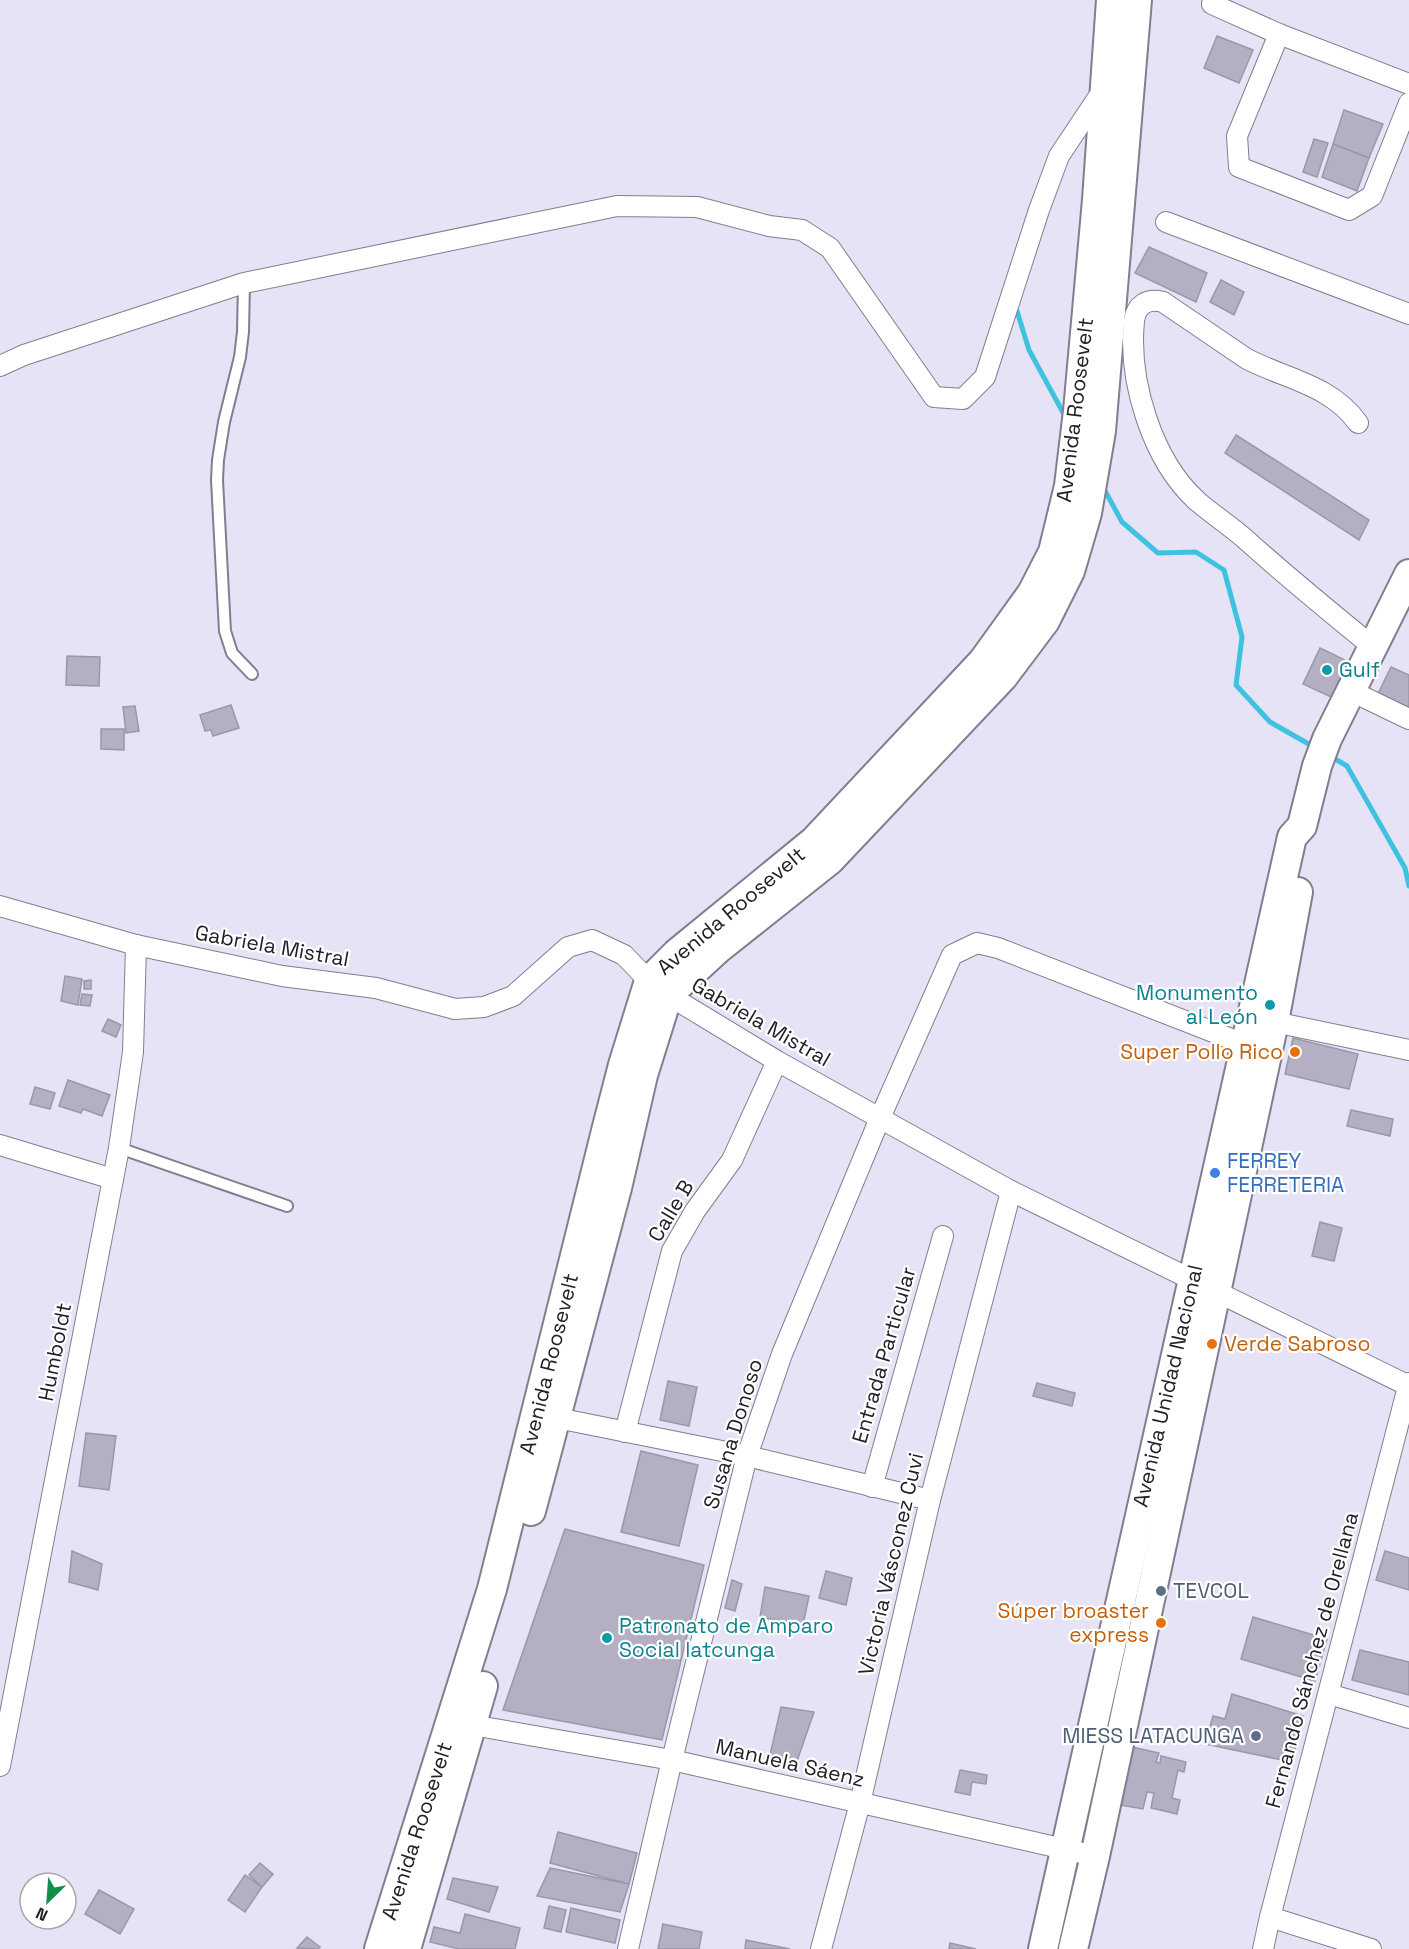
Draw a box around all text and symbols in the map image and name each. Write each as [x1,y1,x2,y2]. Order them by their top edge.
street label: Avenida Roosevelt [1050,316,1099,504]
place label: Gulf [1339,656,1380,683]
marker: Gulf [1320,663,1334,677]
street label: Avenida Roosevelt [651,841,810,981]
street label: Gabriela Mistral [193,919,351,972]
street label: Gabriela Mistral [687,971,836,1072]
place label: Monumento al León [1136,979,1258,1030]
marker: Monumento al León [1263,998,1277,1012]
place label: Super Pollo Rico [1120,1038,1283,1065]
marker: Super Pollo Rico [1288,1045,1302,1059]
place label: FERREY FERRETERIA [1227,1147,1344,1198]
marker: FERREY FERRETERIA [1208,1166,1222,1180]
street label: Calle B [642,1175,700,1247]
street label: Avenida Unidad Nacional [1126,1262,1209,1510]
street label: Entrada Particular [845,1264,922,1446]
street label: Avenida Roosevelt [513,1271,584,1457]
street label: Humboldt [32,1300,77,1403]
place label: Verde Sabroso [1224,1330,1371,1357]
marker: Verde Sabroso [1205,1337,1219,1351]
street label: Susana Donoso [697,1355,768,1512]
street label: Victoria Vásconez Cuvi [852,1450,929,1678]
street label: Fernando Sánchez de Orellana [1259,1509,1364,1811]
place label: TEVCOL [1173,1577,1249,1604]
marker: TEVCOL [1154,1584,1168,1598]
place label: Súper broaster express [998,1597,1149,1648]
place label: Patronato de Amparo Social latcunga [619,1612,833,1663]
marker: Súper broaster express [1154,1616,1168,1630]
marker: Patronato de Amparo Social latcunga [600,1631,614,1645]
place label: MIESS LATACUNGA [1062,1722,1244,1749]
marker: MIESS LATACUNGA [1249,1729,1263,1743]
street label: Manuela Sáenz [713,1732,867,1793]
street label: Avenida Roosevelt [375,1738,458,1923]
north arrow [18,1871,78,1931]
text: N [33,1902,51,1926]

